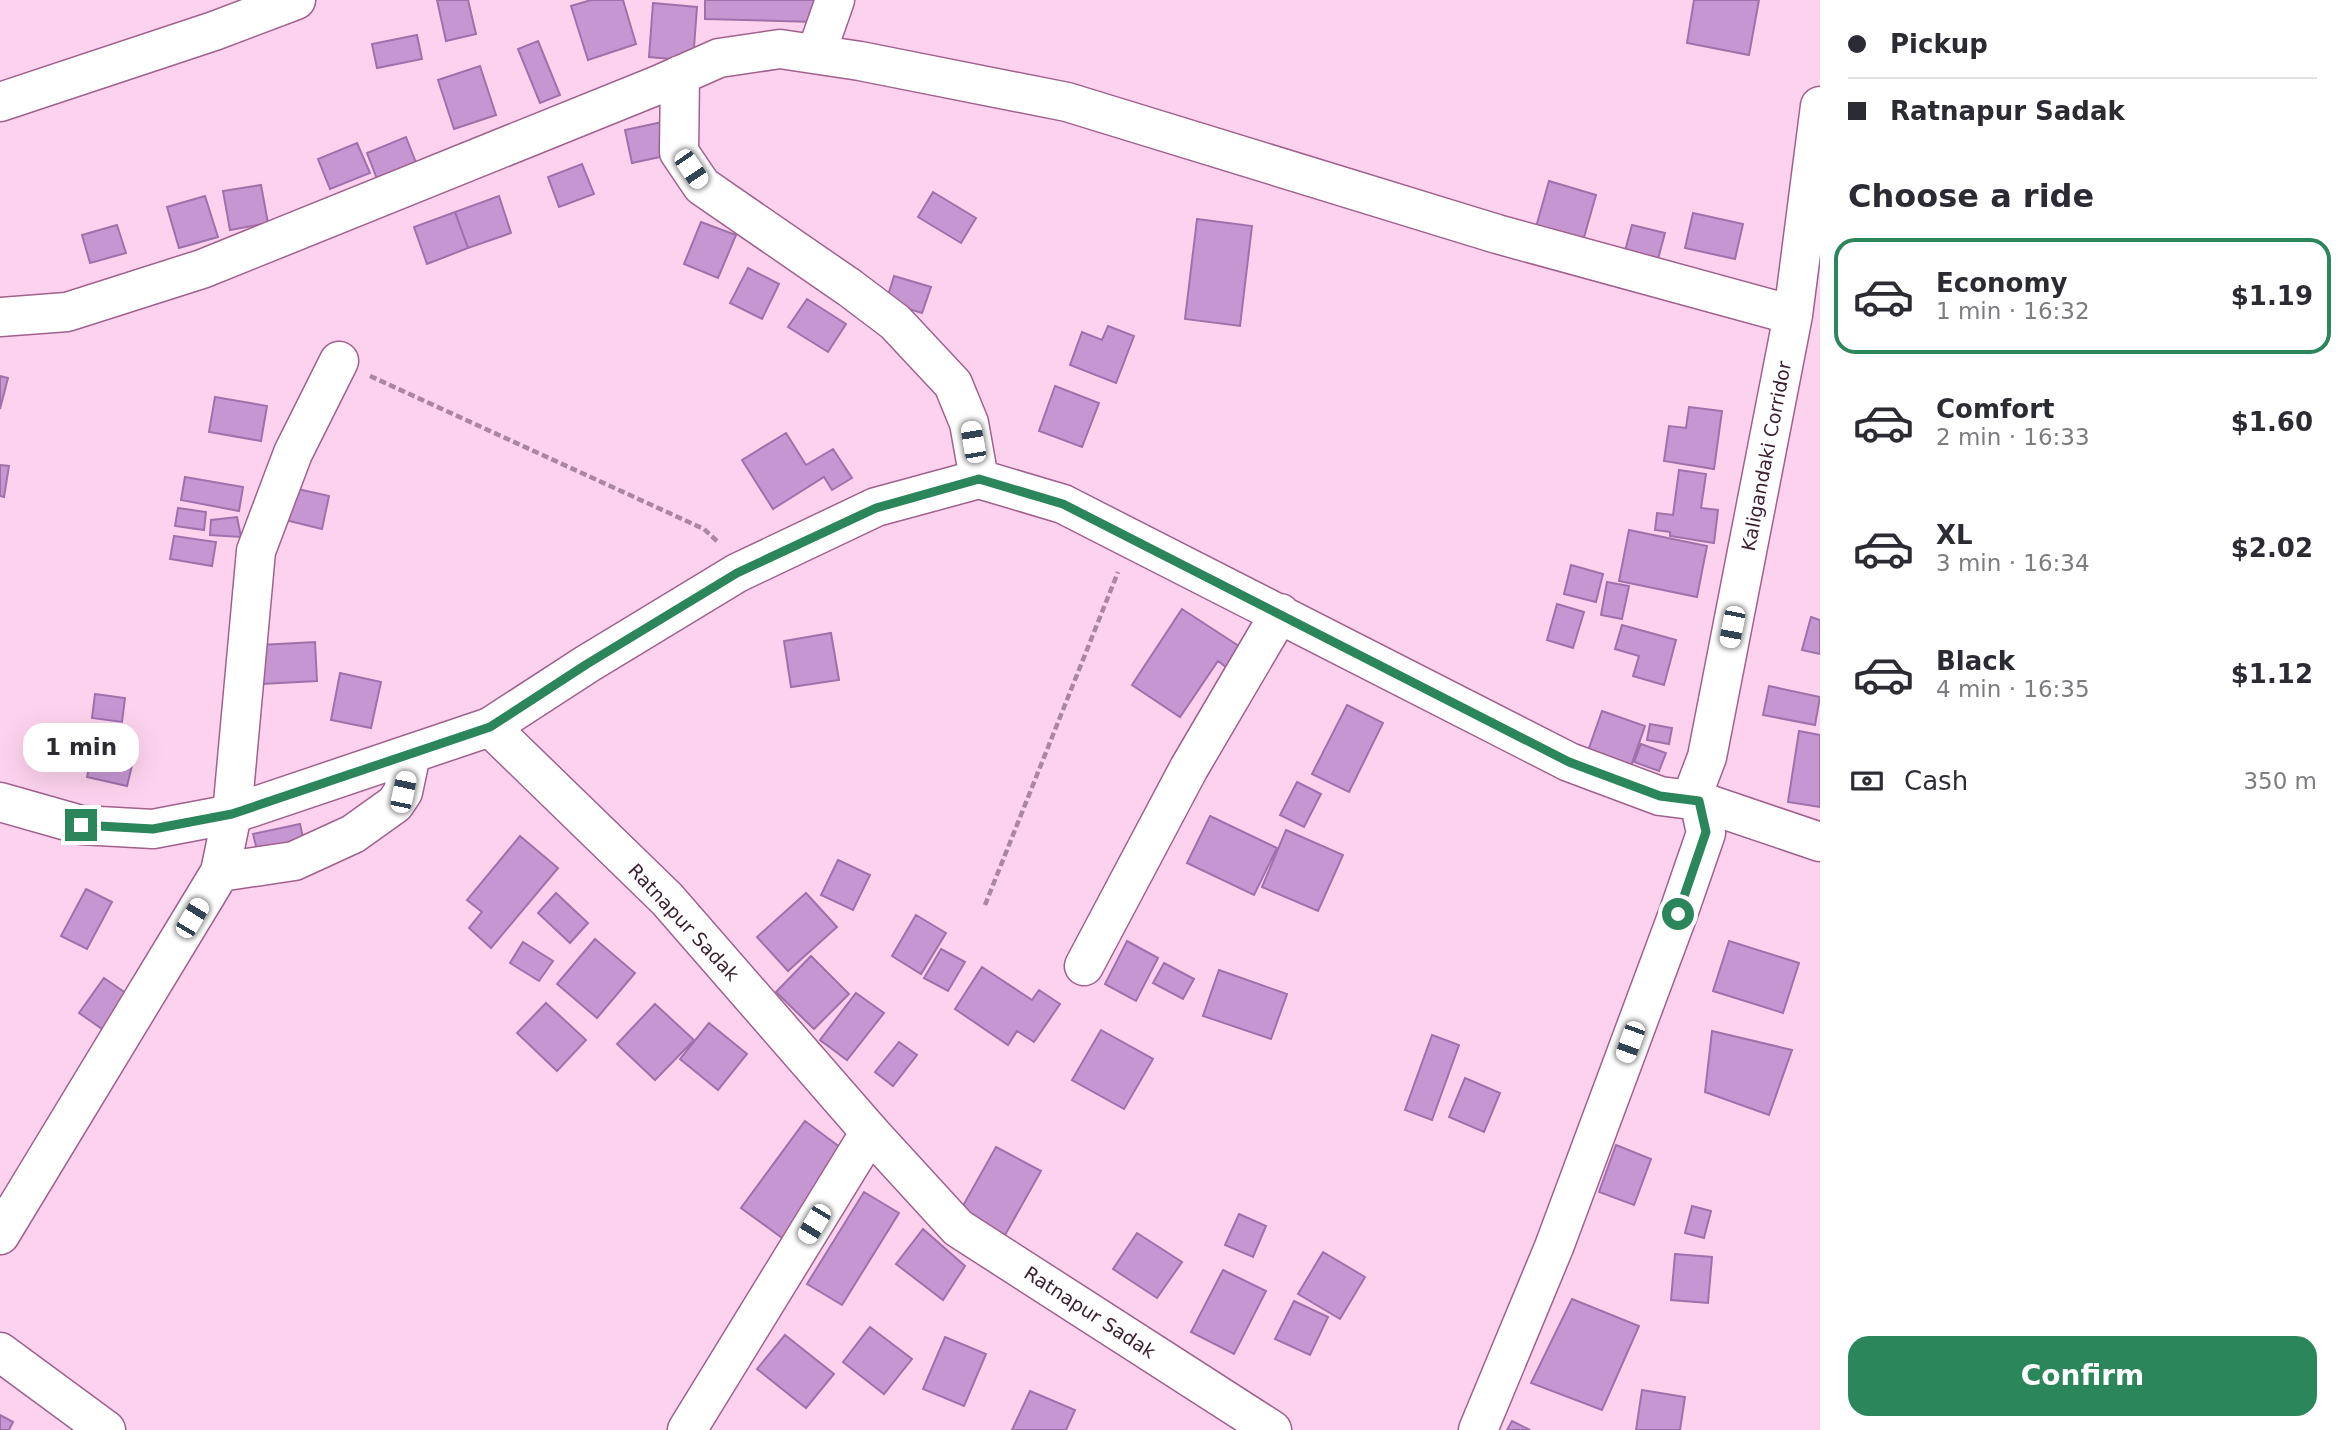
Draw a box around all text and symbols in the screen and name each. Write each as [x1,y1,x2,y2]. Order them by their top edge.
text: Pickup [1890,29,1988,59]
text: Ratnapur Sadak [1890,96,2125,126]
car [671,146,712,192]
text: Choose a ride [1848,177,2094,215]
icon: car [1852,265,1915,328]
text: Economy [1936,268,2067,298]
text: $1.19 [2231,281,2313,311]
text: 1 min · 16:32 [1936,298,2090,324]
street label: Kaligandaki Corridor [1737,359,1795,553]
icon: car [1852,391,1915,454]
text: Comfort [1936,394,2054,424]
text: $1.60 [2231,407,2313,437]
car [960,419,987,465]
text: 2 min · 16:33 [1936,424,2090,450]
icon: car [1852,517,1915,580]
text: XL [1936,520,1973,550]
text: $2.02 [2231,533,2313,563]
text: 3 min · 16:34 [1936,550,2090,576]
car [1718,604,1747,650]
icon: car [1852,643,1915,706]
text: Black [1936,646,2015,676]
text: $1.12 [2231,659,2313,689]
text: 4 min · 16:35 [1936,676,2090,702]
callout: 1 min [23,724,139,772]
text: 1 min [45,734,117,760]
icon: cash [1848,762,1886,800]
text: Cash [1904,766,1968,796]
text: 350 m [2243,768,2317,794]
car [389,769,418,815]
route end [65,809,97,841]
street label: Ratnapur Sadak [624,859,744,985]
car [173,895,212,941]
route start [1662,898,1694,930]
car [1613,1019,1648,1065]
car [795,1201,834,1247]
street label: Ratnapur Sadak [1020,1261,1160,1363]
button: Confirm [1848,1336,2317,1416]

